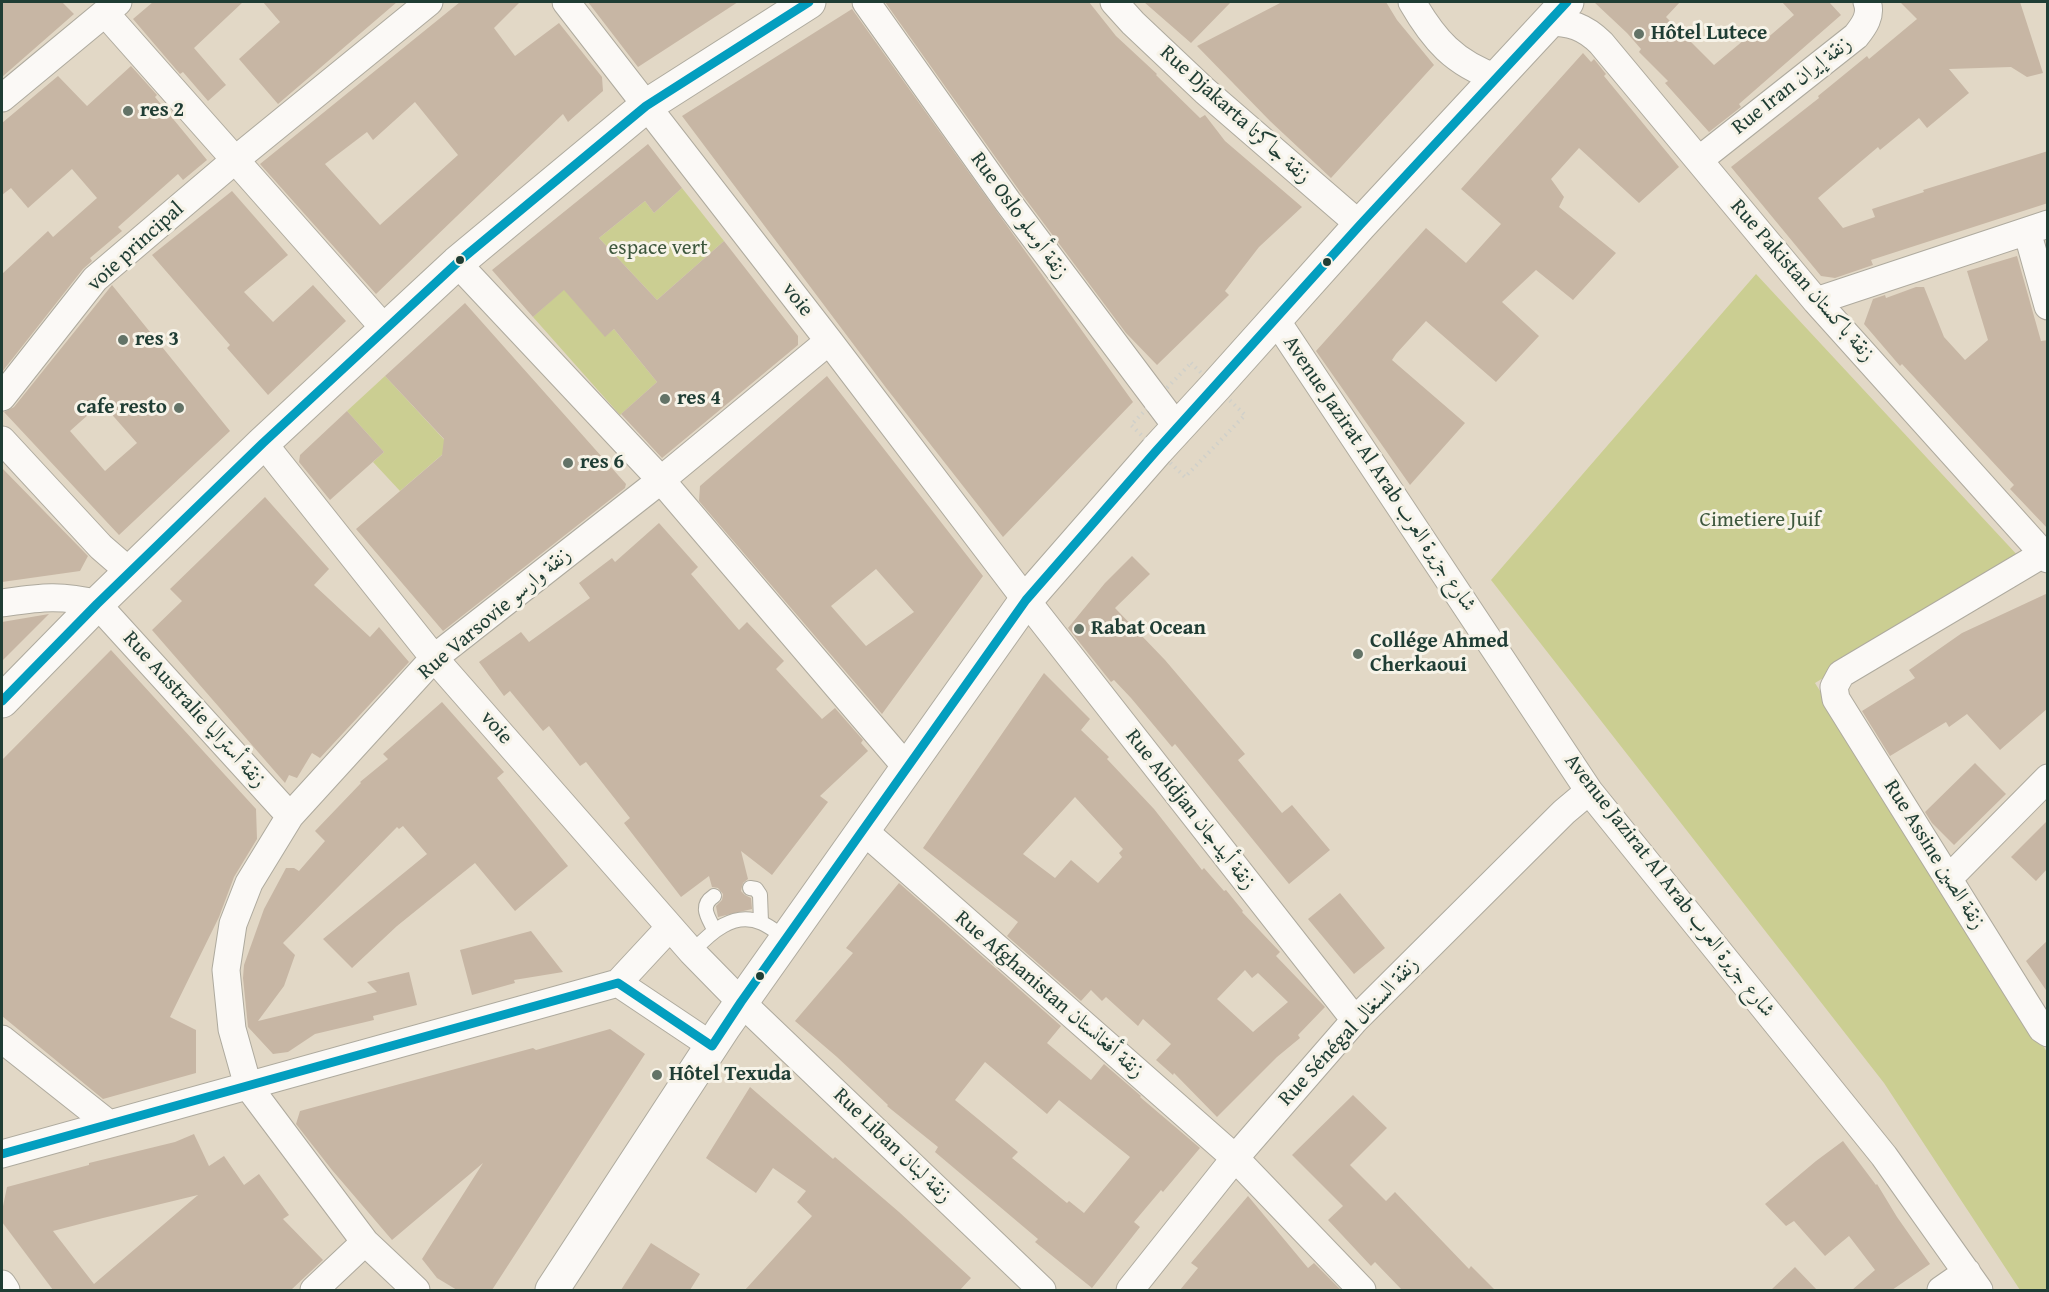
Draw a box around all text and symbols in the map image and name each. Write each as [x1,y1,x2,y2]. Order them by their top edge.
place label: Hôtel Lutece [1651,21,1767,47]
marker: Hôtel Lutece [1632,27,1646,41]
street label: Rue Iran زنقة إيران [1727,31,1857,141]
street label: Rue Djakarta زنقة جاكرتا [1154,41,1316,189]
place label: res 2 [140,98,184,124]
marker: res 2 [121,104,135,118]
street label: Rue Oslo زنقة أوسلو [965,148,1073,284]
street label: Rue Pakistan زنقة باكستان [1725,195,1879,367]
street label: voie principal [83,197,189,297]
park label: espace vert [608,236,708,262]
unlabelled marker [454,254,466,266]
unlabelled marker [1321,256,1333,268]
street label: voie [776,278,818,322]
place label: res 3 [135,327,179,353]
street label: Avenue Jazirat Al Arab شارع جزيرة العرب [1277,331,1481,617]
marker: res 3 [116,333,130,347]
place label: res 4 [677,386,721,412]
marker: res 4 [658,392,672,406]
place label: cafe resto [76,395,167,421]
marker: cafe resto [172,401,186,415]
place label: res 6 [580,450,624,476]
marker: res 6 [561,456,575,470]
park label: Cimetiere Juif [1700,508,1820,534]
street label: Rue Varsovie زنقة وارسو [413,543,577,685]
place label: Rabat Ocean [1091,616,1206,642]
marker: Rabat Ocean [1072,622,1086,636]
street label: Rue Australie زنقة أستراليا [117,627,271,793]
place label: Collége Ahmed Cherkaoui [1370,629,1509,679]
marker: Collége Ahmed Cherkaoui [1351,647,1365,661]
street label: voie [475,706,517,750]
street label: Rue Abidjan زنقة أبيدجان [1120,725,1260,895]
street label: Avenue Jazirat Al Arab شارع جزيرة العرب [1558,749,1780,1023]
street label: Rue Assine زنقة الصين [1878,775,1990,935]
street label: Rue Afghanistan زنقة أفغانستان [949,906,1149,1084]
street label: Rue Sénégal زنقة السنغال [1274,952,1424,1112]
unlabelled marker [754,970,766,982]
place label: Hôtel Texuda [669,1062,792,1088]
marker: Hôtel Texuda [650,1068,664,1082]
street label: Rue Liban زنقة لبنان [828,1083,956,1209]

